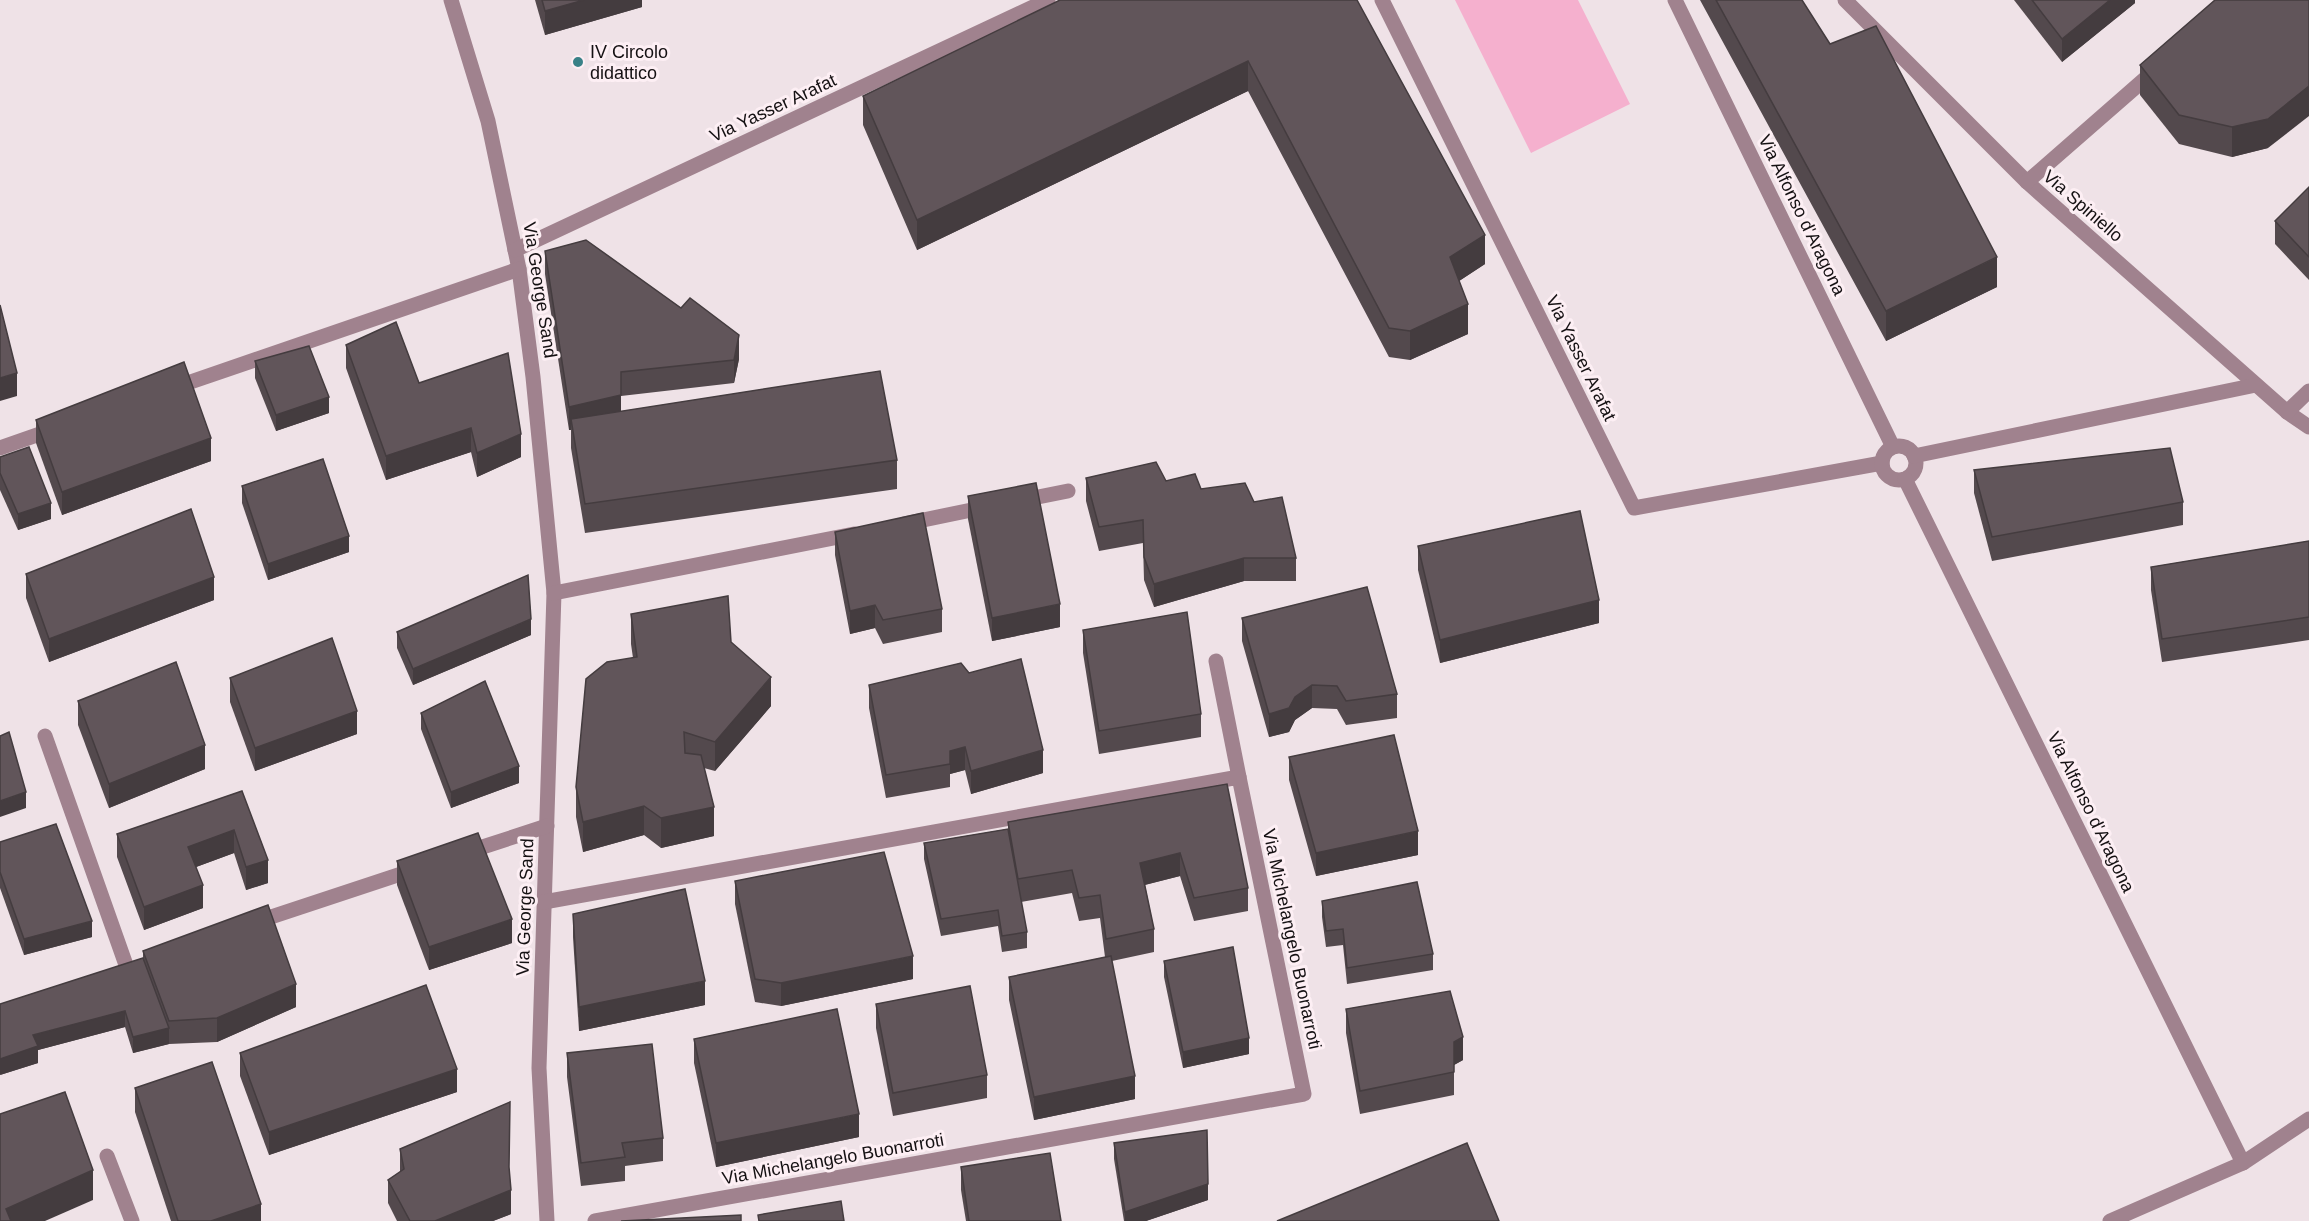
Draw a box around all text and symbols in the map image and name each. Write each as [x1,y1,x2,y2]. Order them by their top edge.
place label: IV Circolo didattico [590,42,668,83]
marker: IV Circolo didattico [571,55,585,69]
street label: Via Yasser Arafat [707,70,839,146]
street label: Via Alfonso d'Aragona [1754,131,1850,299]
street label: Via Spiniello [2039,166,2127,246]
street label: Via George Sand [519,220,561,360]
street label: Via Yasser Arafat [1542,292,1620,424]
street label: Via Alfonso d'Aragona [2043,728,2139,896]
street label: Via Michelangelo Buonarroti [1259,827,1325,1051]
street label: Via George Sand [513,838,537,976]
street label: Via Michelangelo Buonarroti [721,1130,945,1188]

